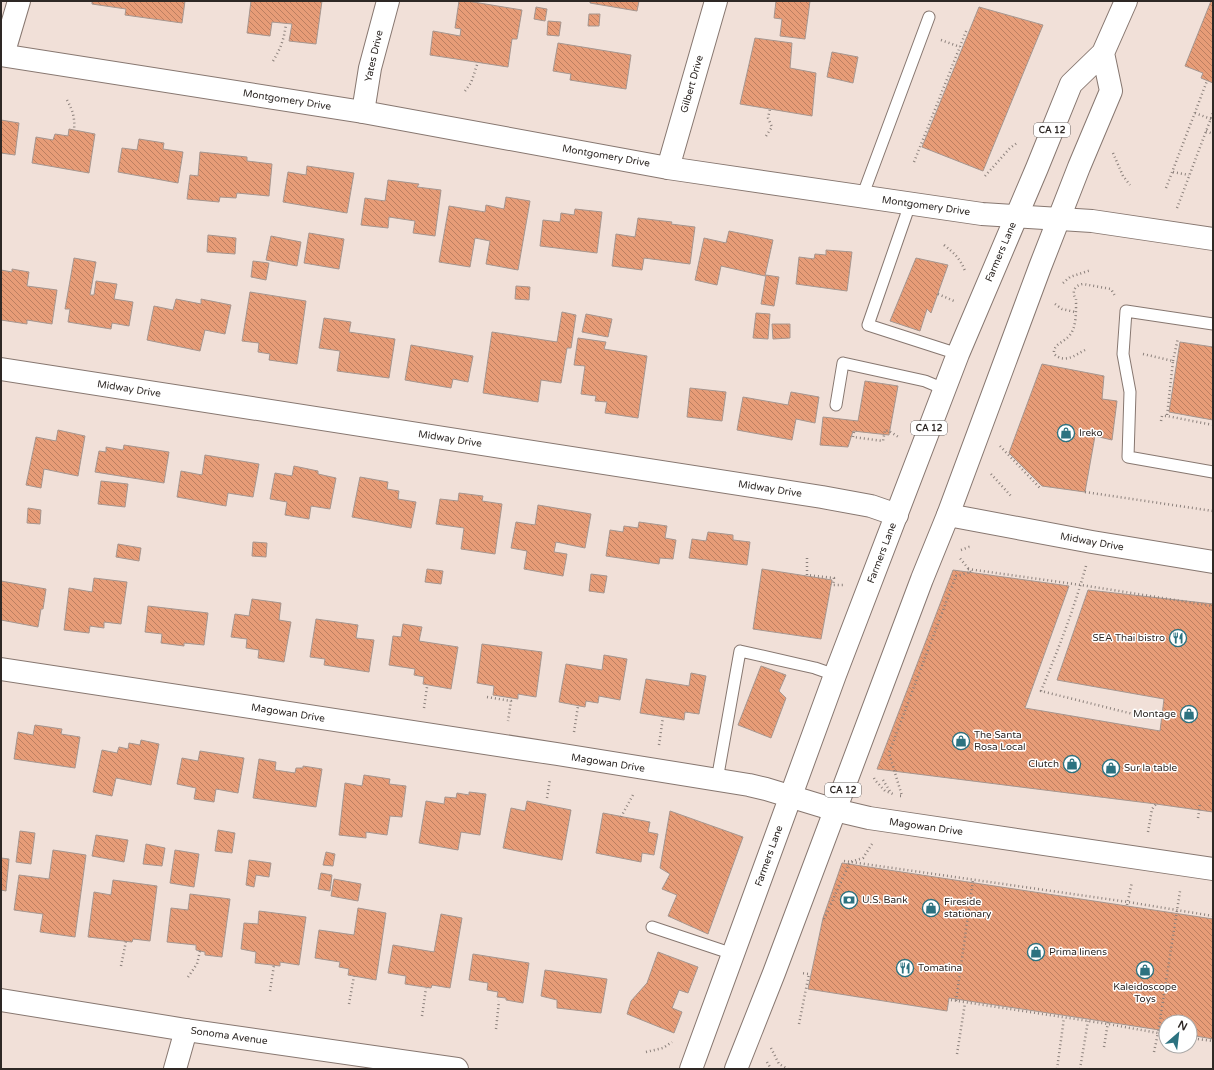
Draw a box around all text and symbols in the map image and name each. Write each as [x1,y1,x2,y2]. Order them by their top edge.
street label: Yates Drive [362,29,386,83]
street label: Gilbert Drive [678,53,706,114]
street label: Montgomery Drive [242,87,332,113]
road number: CA 12 [1034,123,1070,137]
street label: Montgomery Drive [561,142,651,170]
street label: Montgomery Drive [881,194,971,218]
street label: Farmers Lane [983,220,1019,284]
street label: Midway Drive [96,378,162,400]
road number: CA 12 [911,421,947,435]
shop icon: Ireko [1056,423,1076,443]
place label: Ireko [1079,427,1103,439]
street label: Midway Drive [417,428,483,450]
street label: Midway Drive [737,478,803,500]
street label: Farmers Lane [865,521,899,585]
street label: Midway Drive [1059,531,1125,554]
restaurant icon: SEA Thai bistro [1168,628,1188,648]
place label: SEA Thai bistro [1092,632,1165,644]
street label: Magowan Drive [250,701,326,725]
shop icon: Montage [1179,704,1199,724]
place label: Montage [1133,708,1176,720]
place label: The Santa Rosa Local [974,729,1026,753]
shop icon: The Santa Rosa Local [951,731,971,751]
street label: Magowan Drive [570,751,646,775]
shop icon: Clutch [1062,754,1082,774]
place label: Clutch [1028,758,1059,770]
shop icon: Sur la table [1101,758,1121,778]
place label: Sur la table [1124,762,1178,774]
road number: CA 12 [825,783,861,797]
street label: Magowan Drive [888,816,964,838]
street label: Farmers Lane [752,824,786,888]
bank icon: U.S. Bank [839,890,859,910]
place label: U.S. Bank [862,894,908,906]
place label: Fireside stationary [944,896,992,920]
shop icon: Fireside stationary [921,898,941,918]
shop icon: Prima linens [1026,942,1046,962]
place label: Prima linens [1049,946,1107,958]
restaurant icon: Tomatina [895,958,915,978]
shop icon: Kaleidoscope Toys [1135,960,1155,980]
place label: Tomatina [918,962,962,974]
place label: Kaleidoscope Toys [1113,981,1177,1005]
north arrow [1158,1014,1198,1054]
text: N [1176,1018,1189,1033]
street label: Sonoma Avenue [190,1025,269,1047]

